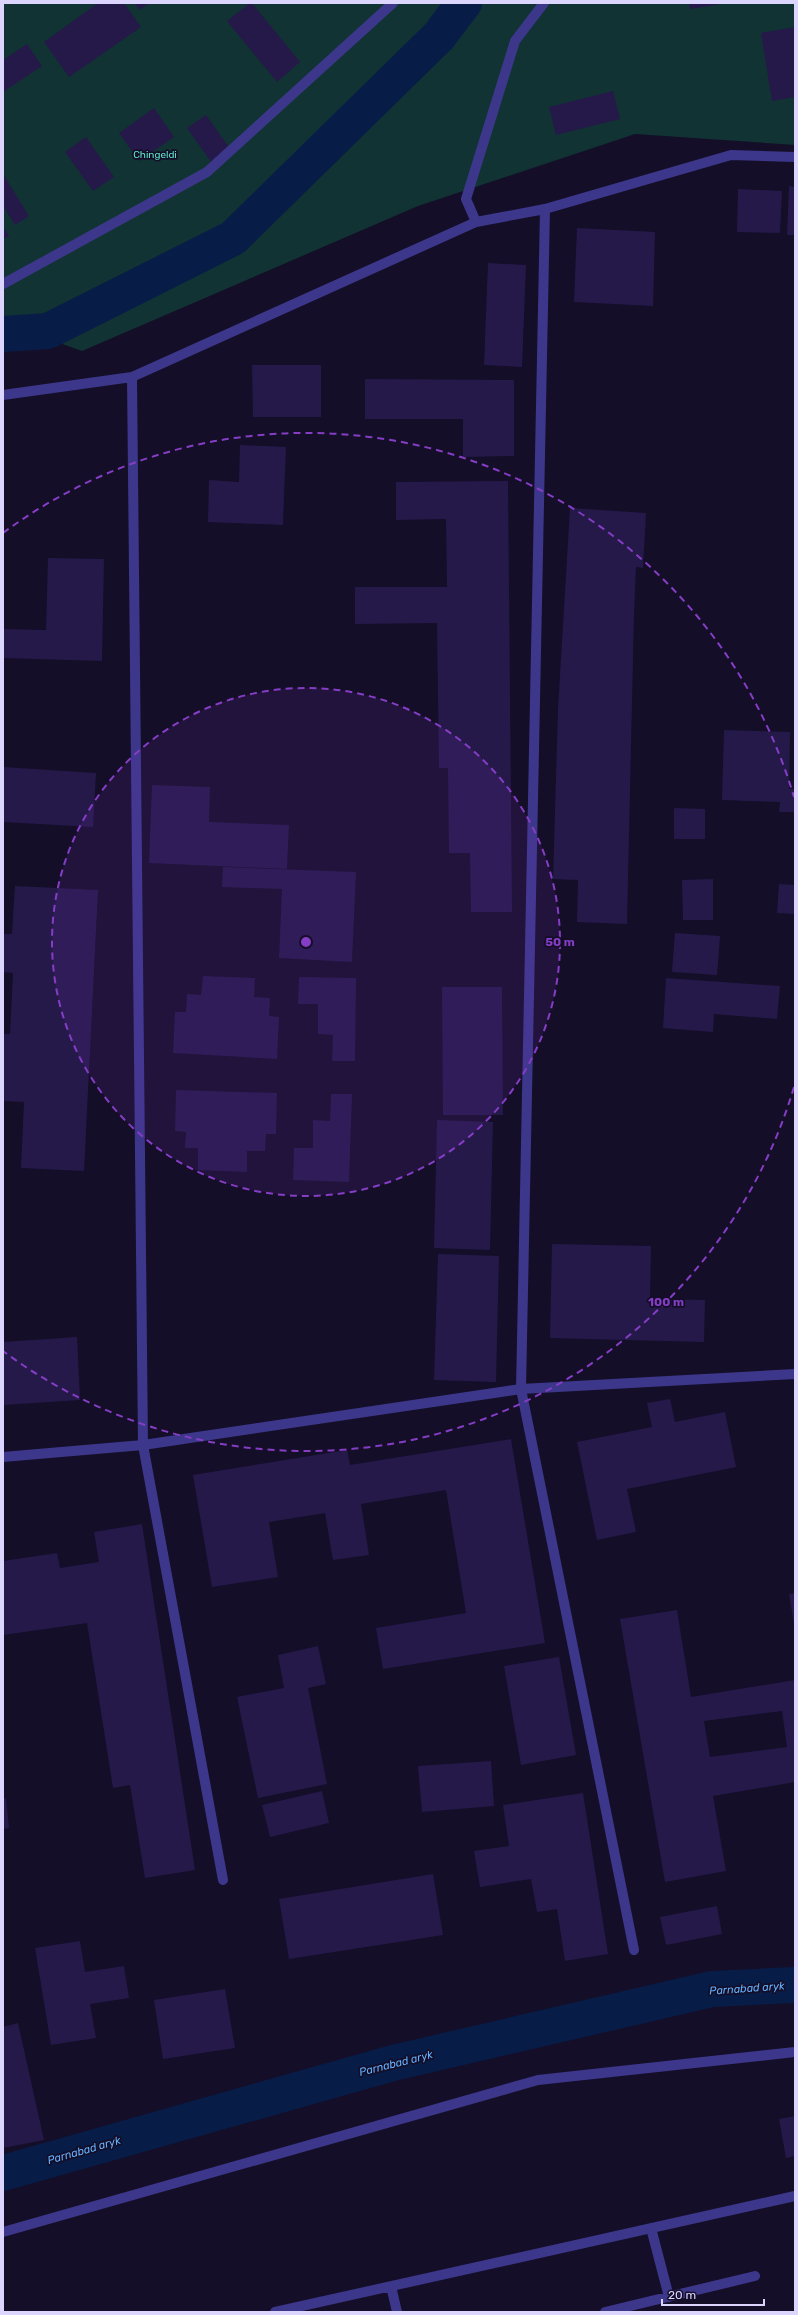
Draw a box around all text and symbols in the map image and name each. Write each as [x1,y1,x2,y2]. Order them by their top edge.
park label: Chingeldi [133,149,177,161]
centre of rings [299,935,313,949]
text: 50 m [545,935,575,949]
text: 100 m [648,1295,684,1309]
water label: Parnabad aryk [709,1979,785,1998]
water label: Parnabad aryk [358,2048,435,2079]
water label: Parnabad aryk [46,2134,123,2167]
scale bar [662,2281,764,2307]
text: 20 m [668,2288,696,2302]

